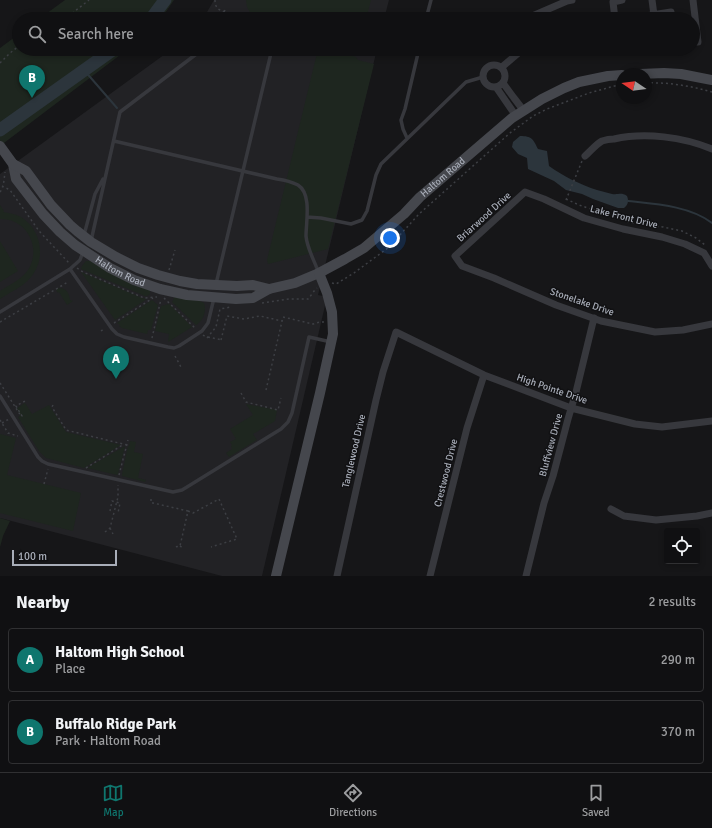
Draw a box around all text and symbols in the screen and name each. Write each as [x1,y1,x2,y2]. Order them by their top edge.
search box [12,12,700,56]
icon: search [26,23,48,45]
text: Search here [58,25,134,43]
pin: B [19,65,45,98]
north arrow [616,68,652,104]
street label: Haltom Road [418,155,468,200]
street label: Briarwood Drive [454,190,514,244]
street label: Lake Front Drive [589,203,659,231]
your location [380,228,400,248]
street label: Haltom Road [93,254,147,289]
street label: Stonelake Drive [548,285,616,319]
pin: A [103,346,129,379]
street label: High Pointe Drive [515,371,589,407]
street label: Bluffview Drive [537,412,565,478]
street label: Tanglewood Drive [340,413,368,489]
street label: Crestwood Drive [432,438,460,508]
map controls [664,528,700,564]
button: locate [664,528,700,564]
scale bar [12,548,117,567]
text: 100 m [18,550,47,563]
text: Nearby [16,592,69,613]
text: 2 results [648,594,696,610]
text: Haltom High School [55,643,184,661]
text: A [26,652,34,668]
text: 290 m [661,652,695,668]
text: Place [55,661,85,677]
text: Buffalo Ridge Park [55,715,176,733]
text: B [26,724,34,740]
text: 370 m [661,724,695,740]
text: Park · Haltom Road [55,733,161,749]
tab: Map [102,782,124,819]
tab: Directions [329,782,377,819]
tab: Saved [582,782,610,819]

